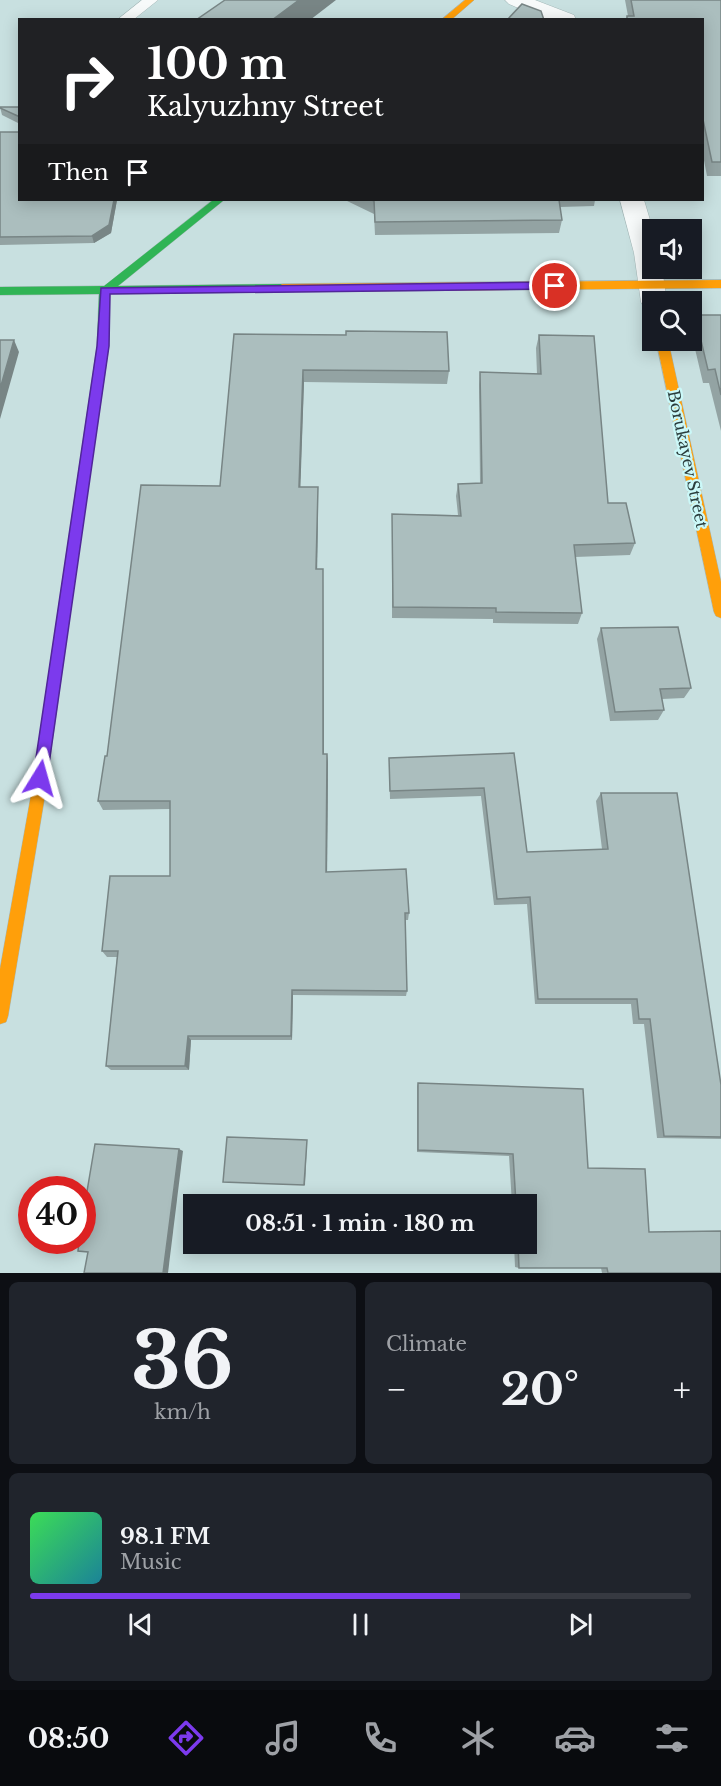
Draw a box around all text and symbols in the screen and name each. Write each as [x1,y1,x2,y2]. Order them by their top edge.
text: 100 m [147,38,286,90]
icon: right [48,42,126,120]
text: Kalyuzhny Street [147,90,384,123]
icon: arrive [121,156,154,189]
text: Then [48,159,109,186]
map controls [642,219,702,351]
button: sound [642,219,702,279]
pin [529,260,580,311]
icon: arrive [538,269,571,302]
button: search [642,291,702,351]
street label: Borukayev Street [664,388,712,530]
position arrow [8,746,72,810]
speed limit sign: 40 [18,1176,96,1254]
text: 08:51 · 1 min · 180 m [245,1210,475,1237]
text: 36 [131,1312,234,1409]
text: Climate [386,1332,467,1356]
text: 20° [501,1361,579,1417]
text: − [386,1369,407,1410]
text: + [673,1369,691,1410]
text: km/h [154,1400,211,1424]
text: 98.1 FM [120,1523,210,1550]
text: Music [120,1550,181,1574]
icon: previous [124,1608,157,1641]
icon: pause [344,1608,377,1641]
icon: next [564,1608,597,1641]
icon: directions [165,1717,207,1759]
icon: music [262,1717,304,1759]
icon: phone [359,1717,401,1759]
icon: climate [457,1717,499,1759]
icon: car [554,1717,596,1759]
icon: filters [651,1717,693,1759]
text: 08:50 [28,1722,109,1755]

